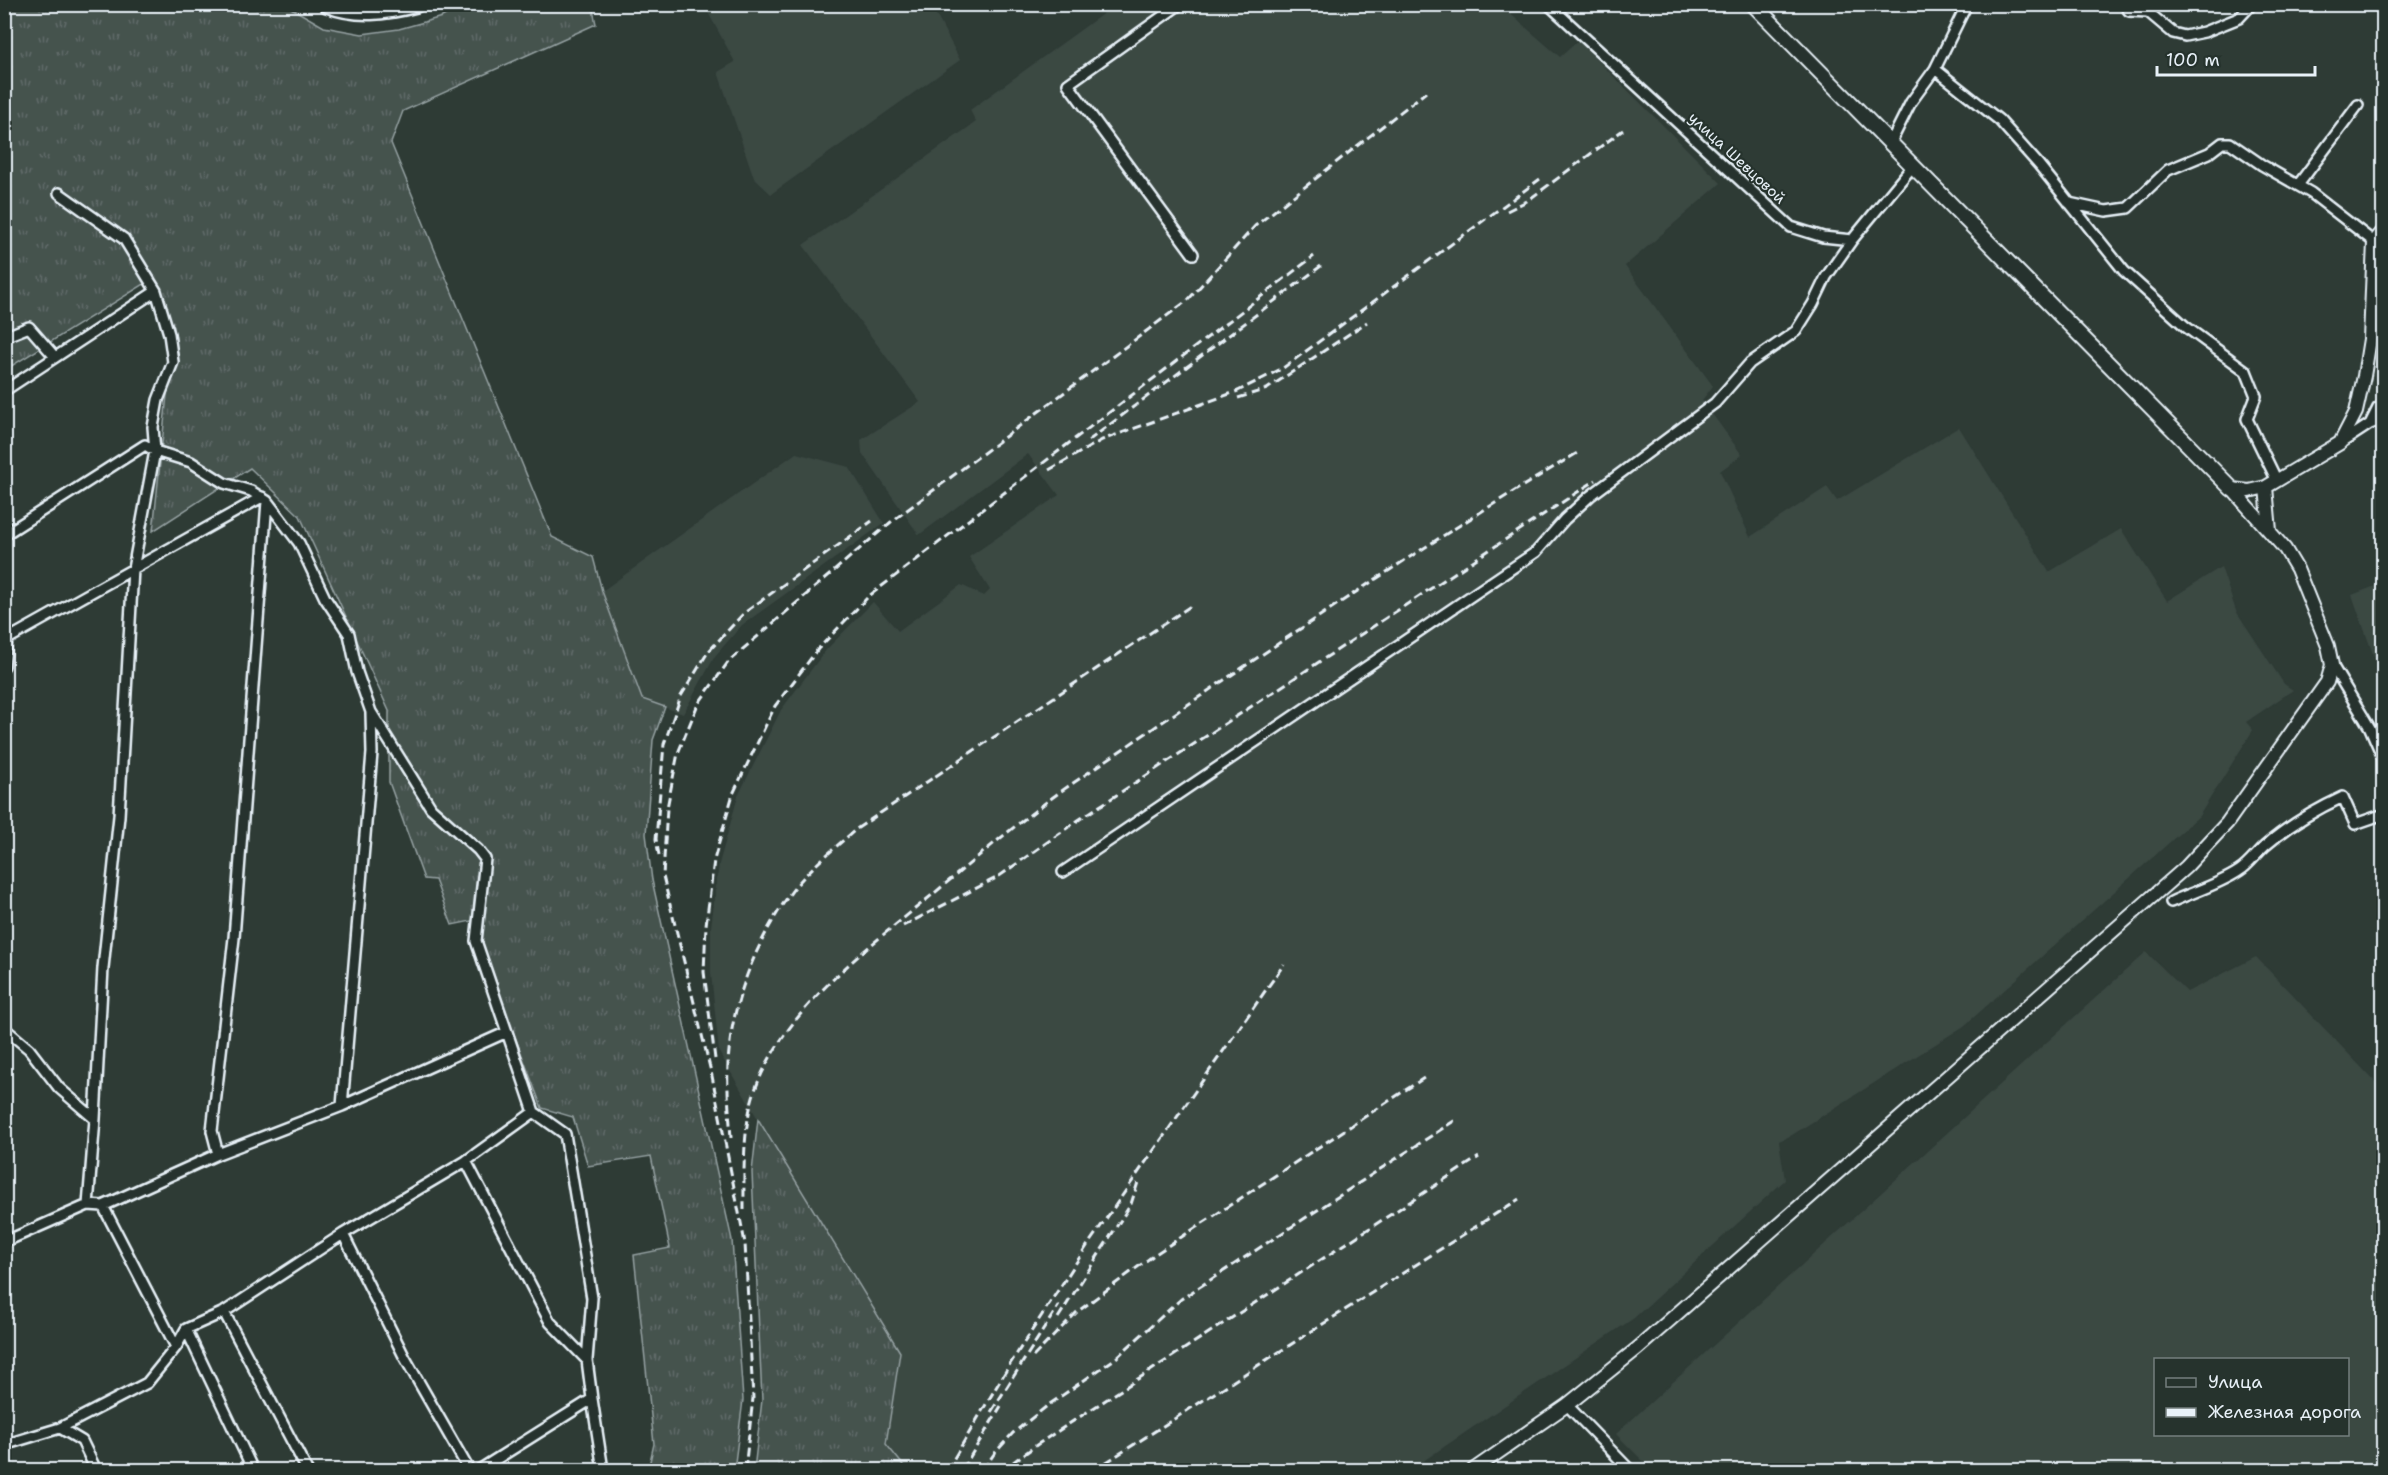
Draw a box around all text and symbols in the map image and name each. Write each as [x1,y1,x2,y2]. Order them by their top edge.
scale bar [2157,39,2314,77]
text: 100 m [2166,48,2220,72]
street label: улица Шевцовой [1684,108,1790,208]
legend [2154,1358,2349,1436]
text: Улица [2208,1370,2262,1394]
text: Железная дорога [2208,1400,2361,1424]

